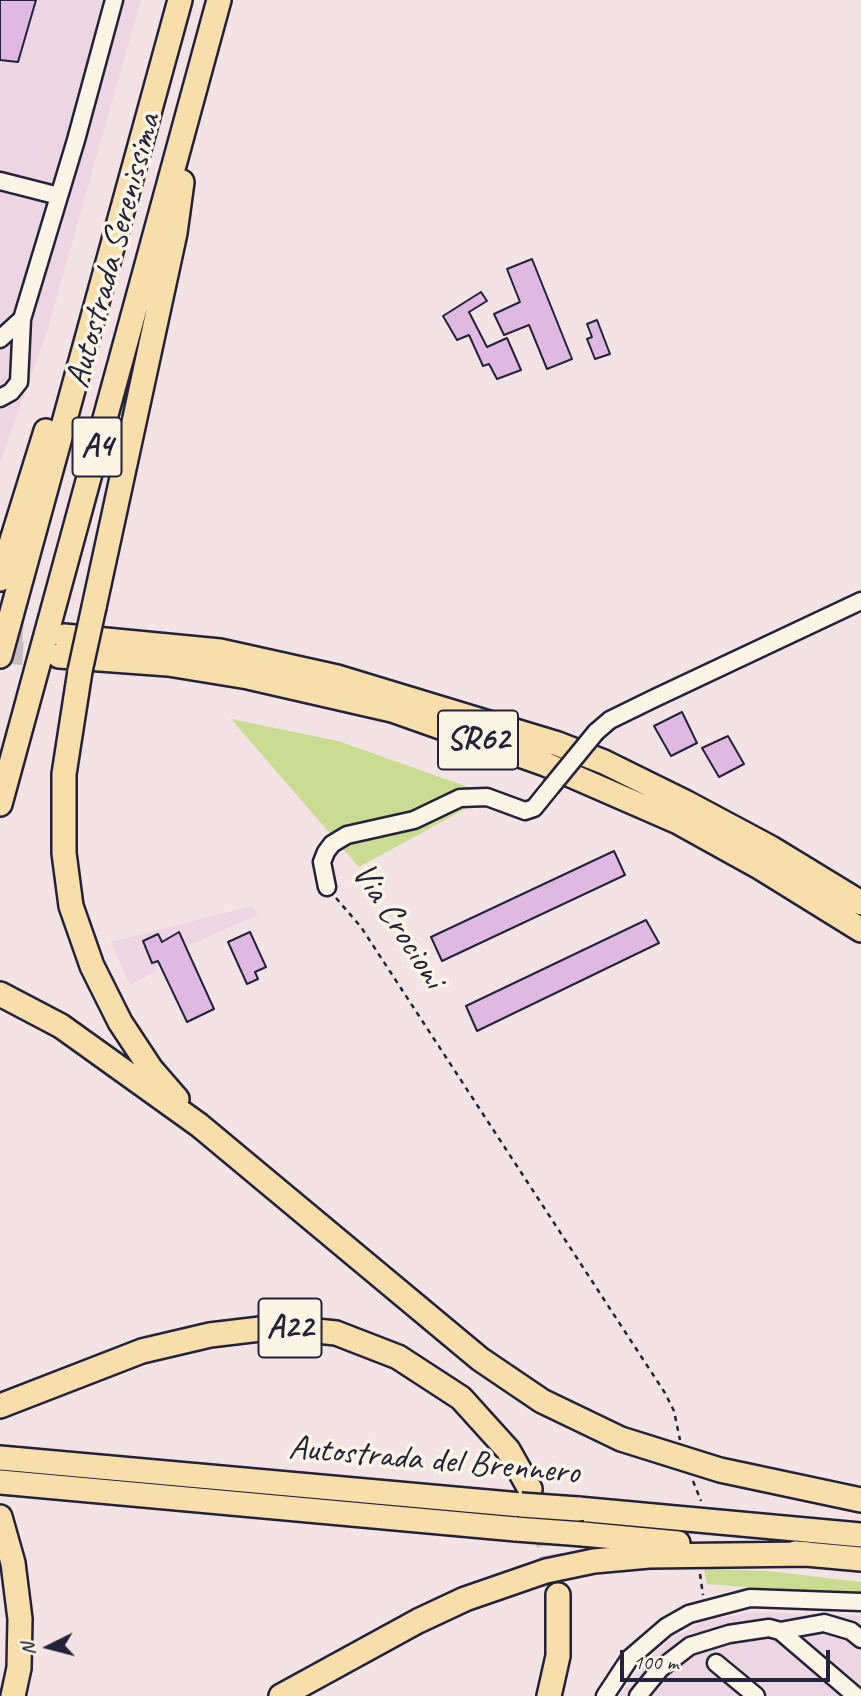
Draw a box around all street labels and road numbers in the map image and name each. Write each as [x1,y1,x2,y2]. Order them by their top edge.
street label: Autostrada Serenissima [57,109,171,393]
road number: A4 [72,418,122,476]
road number: SR62 [438,710,518,769]
street label: Via Crocioni [342,855,454,997]
road number: A22 [258,1298,322,1358]
street label: Autostrada del Brennero [287,1427,581,1495]

